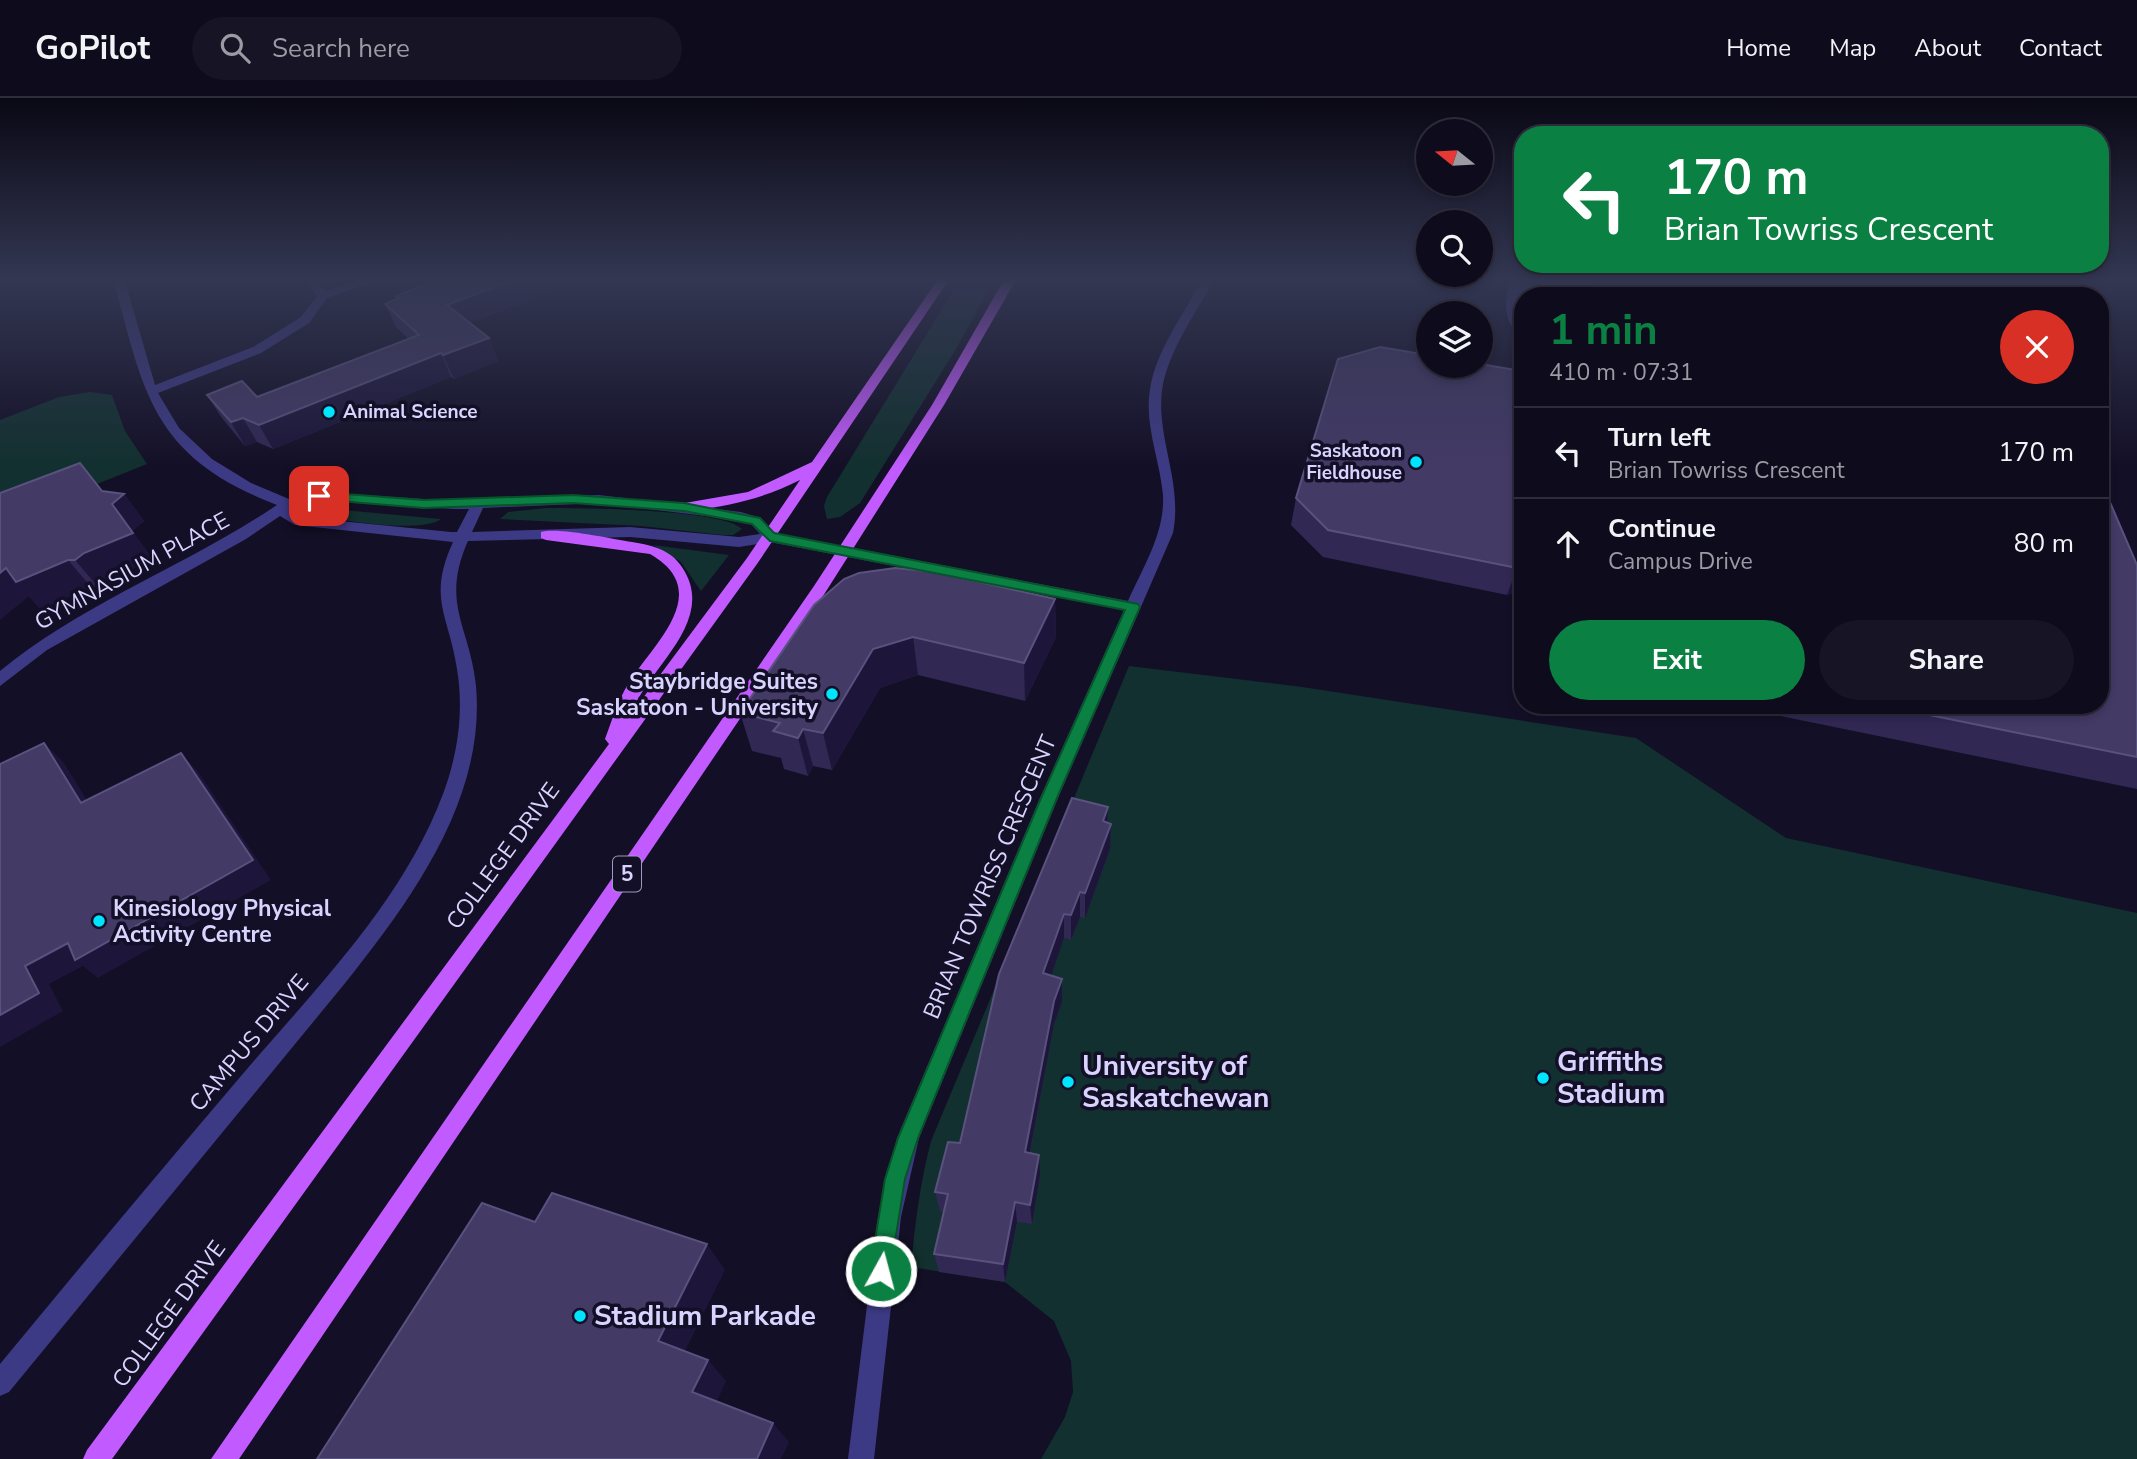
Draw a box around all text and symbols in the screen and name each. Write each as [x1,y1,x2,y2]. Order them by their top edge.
search box [192,17,682,80]
text: GoPilot [35,26,150,71]
icon: search [216,29,254,67]
text: Search here [272,31,410,66]
text: Home [1726,32,1791,64]
text: Map [1829,32,1876,64]
text: About [1914,32,1981,64]
text: Contact [2019,32,2102,64]
north arrow [1416,119,1493,196]
map controls [1416,119,1493,378]
text: 170 m [1664,144,1808,211]
icon: left [1549,154,1640,245]
text: Brian Towriss Crescent [1664,208,1993,251]
button: search [1416,210,1493,287]
button: layers [1416,301,1493,378]
text: 1 min [1549,302,1658,359]
button: close [2000,310,2074,384]
text: 410 m · 07:31 [1549,357,1694,388]
place label: Animal Science [343,399,478,425]
marker: Animal Science [321,404,337,420]
text: Turn left [1608,420,1711,455]
icon: left [1549,434,1587,472]
text: 170 m [1998,435,2074,470]
place label: Saskatoon Fieldhouse [1306,438,1402,486]
marker: Saskatoon Fieldhouse [1408,454,1424,470]
text: Brian Towriss Crescent [1608,455,1845,486]
pin [289,466,349,526]
icon: arrive [300,477,338,515]
street label: GYMNASIUM PLACE [29,505,235,637]
text: Continue [1608,511,1716,546]
icon: ahead [1549,525,1587,563]
text: 80 m [2014,526,2074,561]
text: Campus Drive [1608,546,1753,577]
button: Exit [1549,620,1805,700]
button: Share [1819,620,2074,700]
place label: Staybridge Suites Saskatoon - University [576,666,819,723]
marker: Staybridge Suites Saskatoon - University [824,686,840,702]
street label: BRIAN TOWRISS CRESCENT [916,730,1064,1024]
street label: COLLEGE DRIVE [439,776,567,936]
road number: 5 [613,856,641,892]
place label: Kinesiology Physical Activity Centre [113,893,332,950]
marker: Kinesiology Physical Activity Centre [91,913,107,929]
street label: CAMPUS DRIVE [182,968,316,1118]
place label: Griffiths Stadium [1557,1043,1665,1113]
place label: University of Saskatchewan [1082,1047,1269,1117]
marker: Griffiths Stadium [1535,1070,1551,1086]
marker: University of Saskatchewan [1060,1074,1076,1090]
street label: COLLEGE DRIVE [105,1234,233,1394]
position arrow [844,1234,918,1308]
place label: Stadium Parkade [594,1297,816,1335]
marker: Stadium Parkade [572,1308,588,1324]

